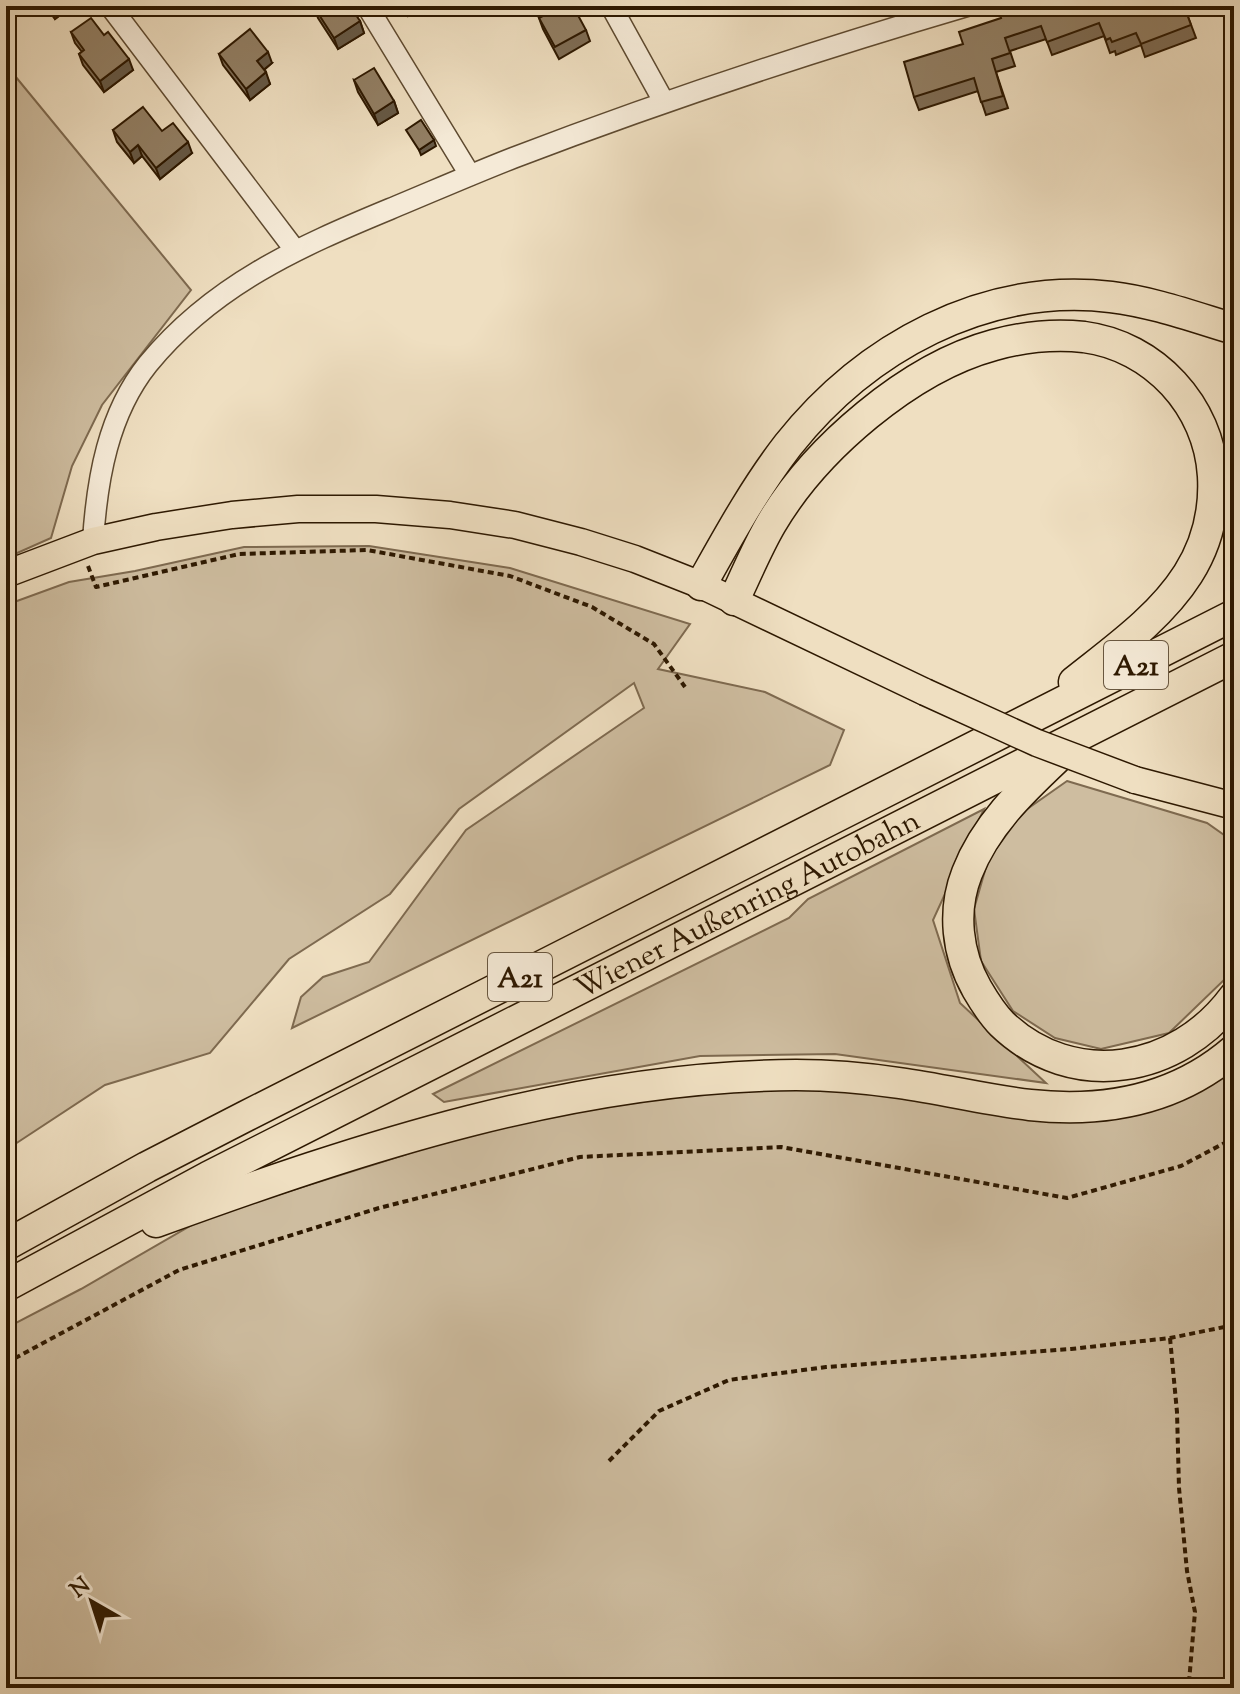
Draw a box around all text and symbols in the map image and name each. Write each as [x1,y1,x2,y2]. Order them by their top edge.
road number: A21 [1104,641,1168,689]
street label: Wiener Außenring Autobahn [568,800,929,1011]
road number: A21 [488,953,552,1001]
north arrow [52,1562,132,1642]
text: N [64,1571,99,1607]

